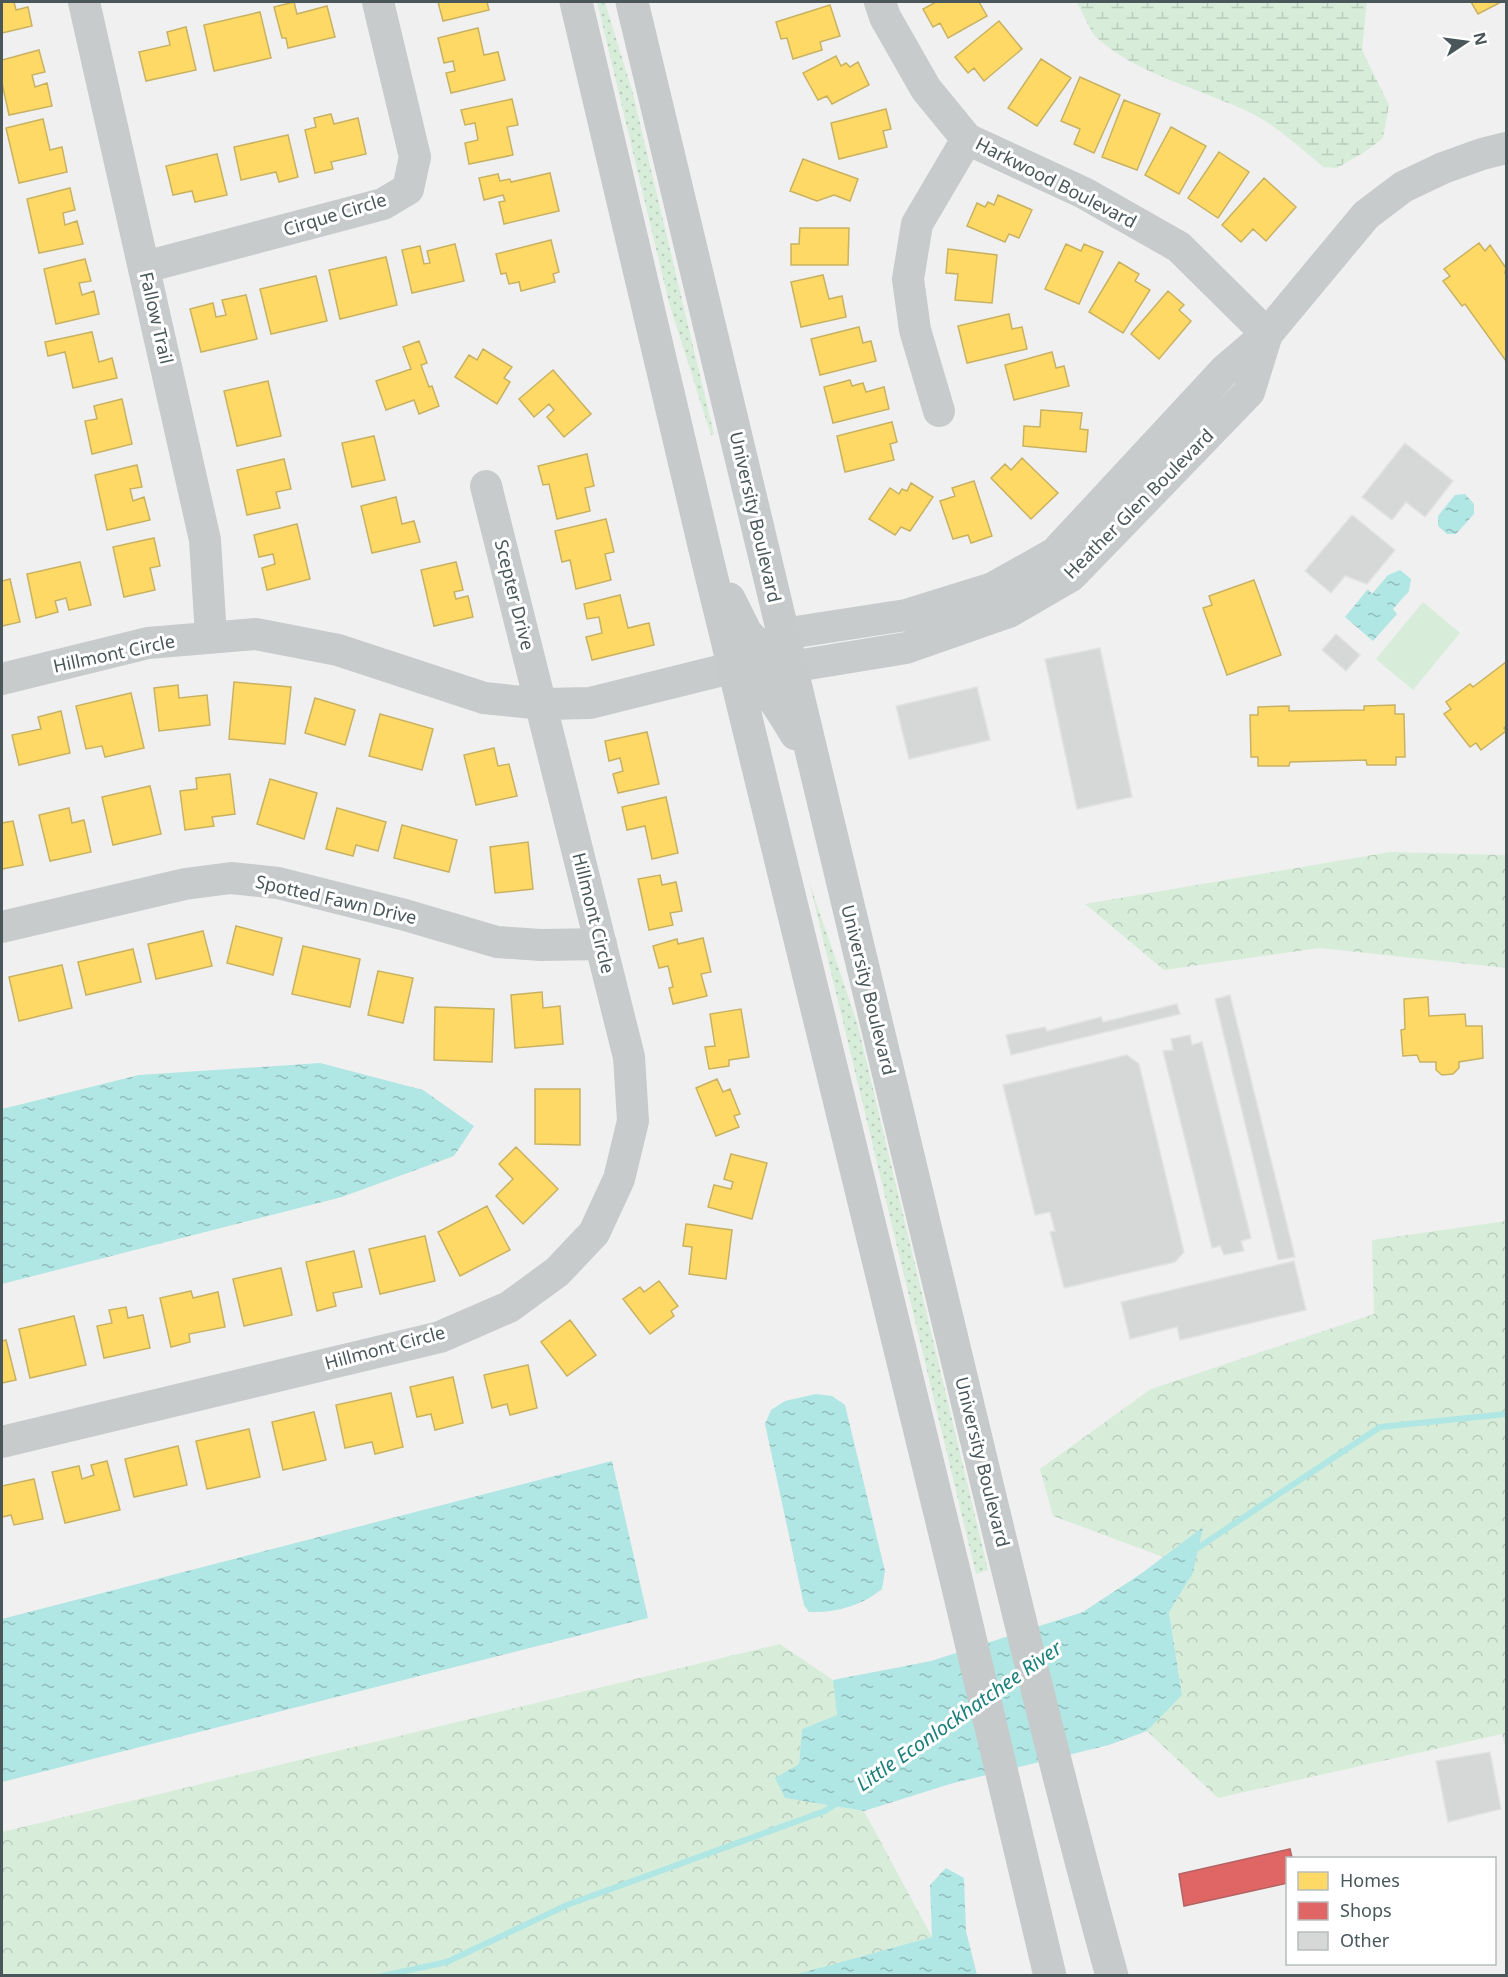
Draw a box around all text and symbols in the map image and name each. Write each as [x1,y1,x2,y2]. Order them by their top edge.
north arrow [1436,12,1496,72]
text: N [1468,30,1493,47]
street label: Harkwood Boulevard [972,131,1141,233]
street label: Cirque Circle [280,187,389,241]
street label: Fallow Trail [135,269,179,366]
street label: Heather Glen Boulevard [1058,423,1218,583]
street label: University Boulevard [725,429,787,605]
street label: Scepter Drive [490,537,540,652]
street label: Hillmont Circle [51,628,177,678]
street label: Hillmont Circle [567,850,621,976]
street label: Spotted Fawn Drive [253,869,419,929]
street label: University Boulevard [836,902,902,1077]
street label: Hillmont Circle [322,1319,448,1375]
street label: University Boulevard [950,1374,1016,1549]
water label: Little Econlockhatchee River [851,1634,1068,1797]
legend [1286,1857,1496,1965]
text: Homes [1340,1868,1400,1892]
text: Shops [1340,1898,1392,1922]
text: Other [1340,1928,1390,1952]

